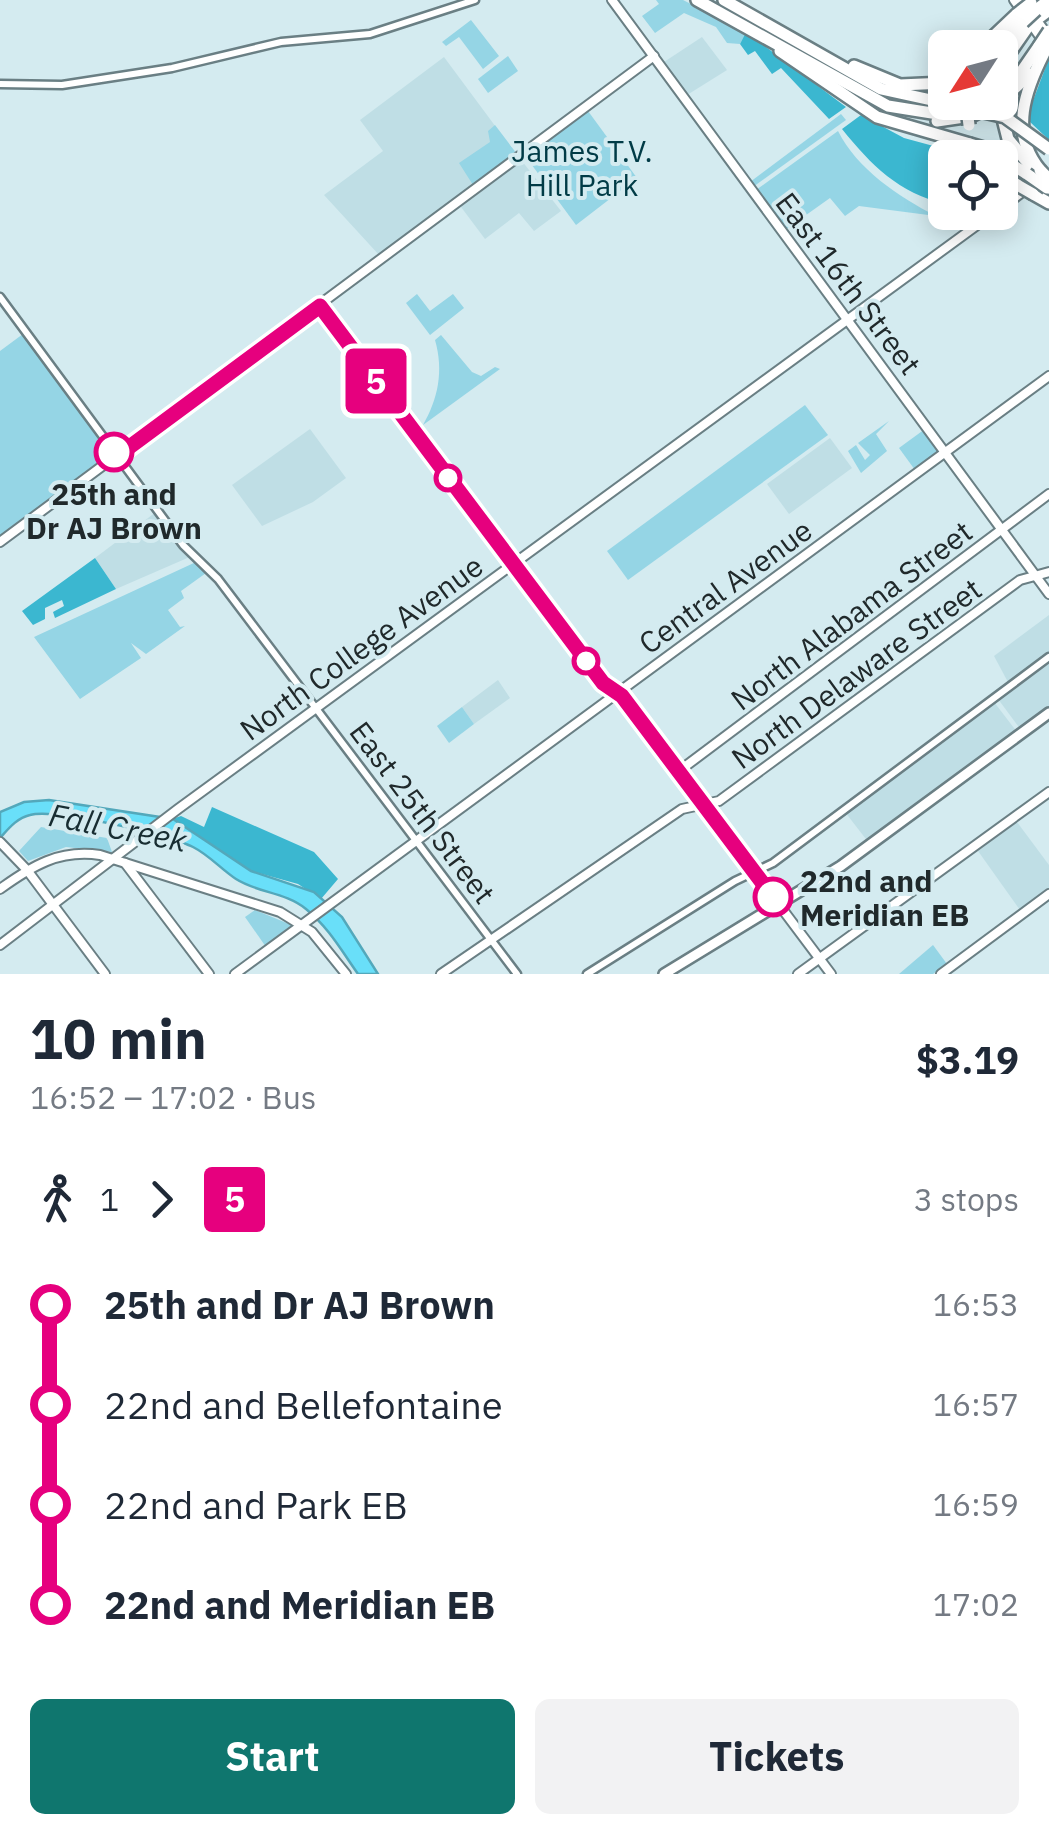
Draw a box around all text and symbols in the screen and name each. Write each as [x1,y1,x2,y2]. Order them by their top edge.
north arrow [928,30,1018,120]
map controls [928,30,1018,230]
park label: James T.V. Hill Park [511,131,653,204]
button: locate [928,140,1018,230]
street label: East 16th Street [768,184,930,382]
line badge: 5 [344,348,408,414]
text: 5 [365,358,387,404]
marker: 25th and Dr AJ Brown [95,433,133,471]
unlabelled marker [435,465,461,491]
place label: 25th and Dr AJ Brown [26,474,202,547]
street label: Central Avenue [631,510,819,662]
street label: North Alabama Street [723,512,979,718]
street label: North College Avenue [232,546,490,748]
street label: North Delaware Street [723,569,989,777]
unlabelled marker [573,648,599,674]
street label: East 25th Street [342,713,504,911]
water label: Fall Creek [46,793,192,861]
place label: 22nd and Meridian EB [800,861,969,934]
marker: 22nd and Meridian EB [754,878,792,916]
text: 10 min [30,1003,207,1074]
text: $3.19 [916,1035,1019,1084]
text: 16:52 – 17:02 · Bus [30,1076,316,1118]
icon: walk [30,1172,85,1227]
icon: forward [134,1172,189,1227]
text: 5 [224,1176,245,1222]
text: 1 [100,1178,119,1220]
text: 3 stops [914,1178,1019,1220]
text: 25th and Dr AJ Brown [104,1280,495,1329]
text: 16:53 [933,1283,1019,1325]
text: 22nd and Bellefontaine [104,1380,503,1429]
text: 16:57 [933,1383,1019,1425]
text: 22nd and Park EB [104,1480,408,1529]
text: 16:59 [933,1483,1019,1525]
text: 22nd and Meridian EB [104,1580,495,1629]
text: 17:02 [933,1583,1019,1625]
button: Start [30,1699,515,1814]
button: Tickets [535,1699,1019,1814]

